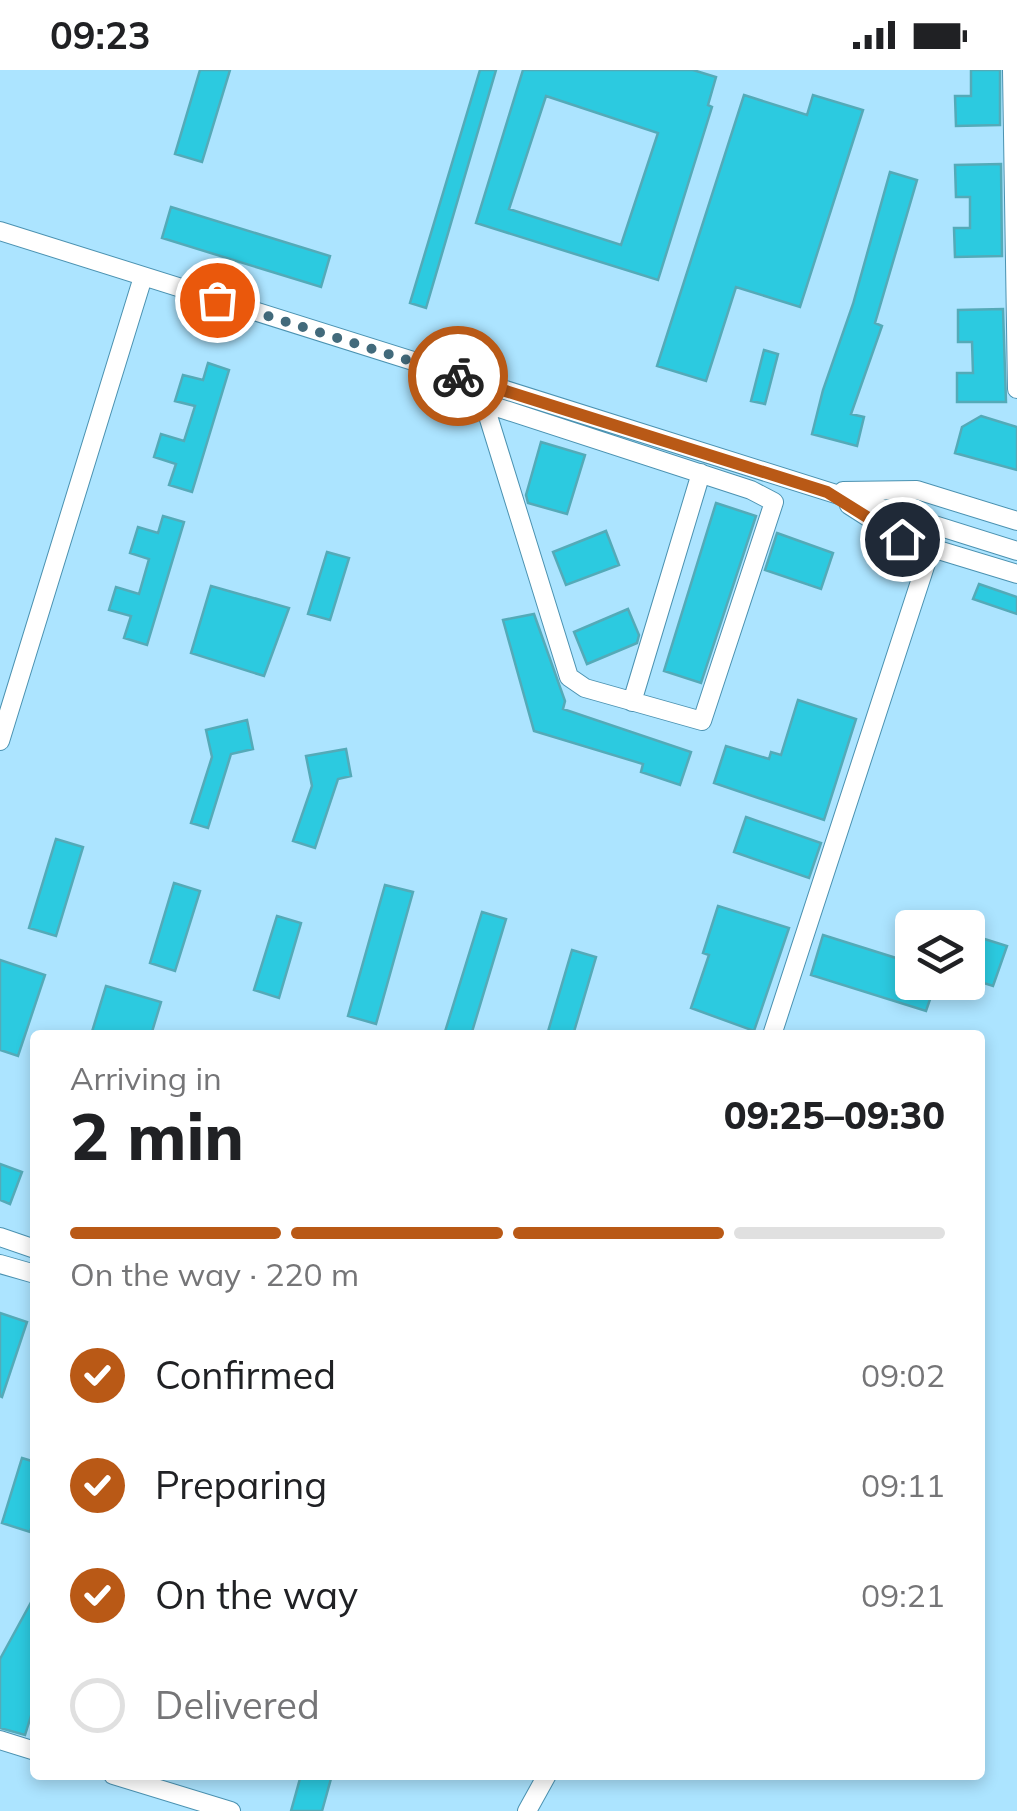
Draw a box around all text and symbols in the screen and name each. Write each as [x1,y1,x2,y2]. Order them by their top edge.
text: 09:23 [50,11,151,59]
pin [175,258,260,343]
icon: bag [190,273,245,328]
courier [408,326,508,426]
icon: bike [431,349,486,404]
pin [860,497,945,582]
icon: home [875,512,930,567]
map controls [895,910,985,1000]
button: layers [895,910,985,1000]
text: Arriving in [70,1058,222,1098]
text: 09:25–09:30 [724,1091,945,1139]
text: 2 min [70,1095,244,1176]
text: On the way · 220 m [70,1254,359,1294]
icon: check [70,1348,125,1403]
text: Confirmed [155,1351,336,1399]
text: 09:02 [861,1355,945,1395]
icon: check [70,1458,125,1513]
text: Preparing [155,1461,327,1509]
text: 09:11 [861,1465,945,1505]
icon: check [70,1568,125,1623]
text: On the way [155,1571,358,1619]
text: 09:21 [861,1575,945,1615]
text: Delivered [155,1681,320,1729]

